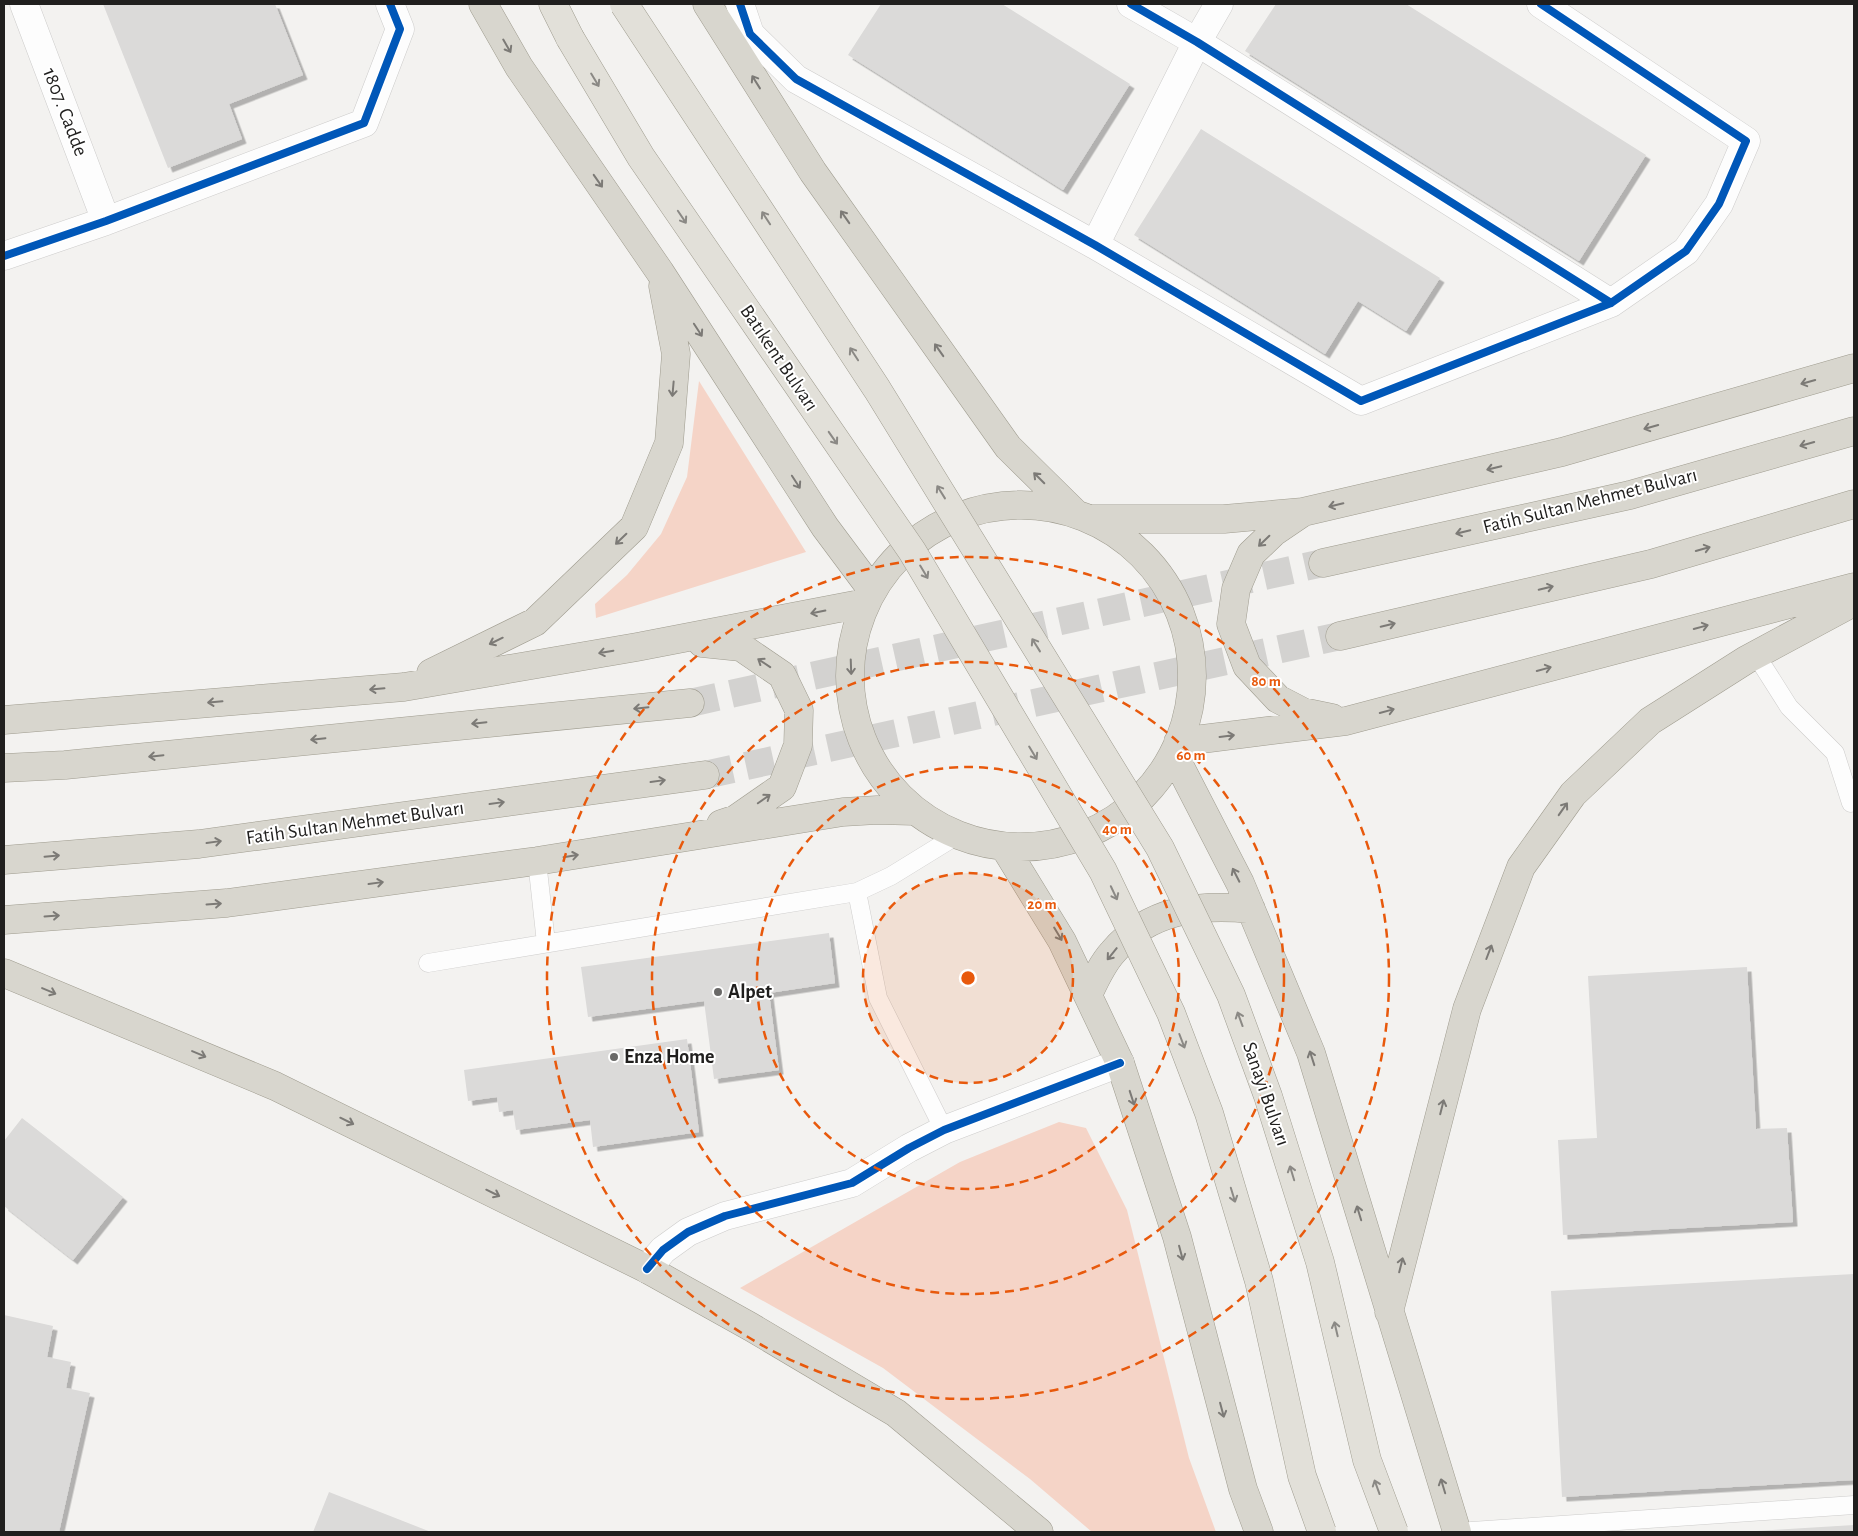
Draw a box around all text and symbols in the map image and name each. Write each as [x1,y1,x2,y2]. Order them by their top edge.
one-way arrow [502,39,512,54]
street label: 1807. Cadde [39,65,91,159]
one-way arrow [591,72,601,86]
one-way arrow [751,75,761,89]
one-way arrow [593,174,603,188]
one-way arrow [677,210,687,224]
one-way arrow [840,211,850,225]
one-way arrow [760,212,770,226]
street label: Batıkent Bulvarı [736,301,822,415]
one-way arrow [693,323,703,337]
one-way arrow [934,343,944,357]
one-way arrow [849,348,859,362]
one-way arrow [1800,377,1816,387]
one-way arrow [668,381,678,397]
one-way arrow [1644,422,1660,432]
one-way arrow [828,430,838,444]
one-way arrow [1800,440,1816,450]
one-way arrow [1487,464,1503,473]
street label: Fatih Sultan Mehmet Bulvarı [1481,465,1699,537]
one-way arrow [1033,471,1045,484]
one-way arrow [791,474,801,488]
one-way arrow [936,485,946,499]
one-way arrow [1328,501,1344,510]
one-way arrow [1456,528,1472,537]
one-way arrow [615,533,627,546]
one-way arrow [1258,535,1271,547]
one-way arrow [1695,543,1711,553]
one-way arrow [920,565,930,579]
one-way arrow [1537,583,1553,592]
one-way arrow [810,608,826,618]
one-way arrow [1379,620,1395,629]
one-way arrow [1693,622,1709,632]
one-way arrow [489,637,504,646]
one-way arrow [1030,638,1040,652]
one-way arrow [599,648,615,658]
one-way arrow [757,658,771,668]
one-way arrow [846,659,856,675]
one-way arrow [1536,664,1552,673]
text: 80 m [1251,674,1281,689]
one-way arrow [369,684,385,694]
one-way arrow [207,698,223,707]
one-way arrow [633,703,649,712]
one-way arrow [1378,705,1394,715]
one-way arrow [472,718,488,728]
one-way arrow [1218,731,1234,741]
one-way arrow [310,734,326,744]
one-way arrow [1028,745,1038,759]
text: 60 m [1176,748,1206,763]
one-way arrow [148,751,164,760]
one-way arrow [649,776,665,786]
one-way arrow [757,794,770,805]
street label: Fatih Sultan Mehmet Bulvarı [245,798,465,848]
one-way arrow [488,798,504,808]
one-way arrow [1558,802,1568,816]
text: 40 m [1102,822,1132,837]
one-way arrow [206,837,222,847]
one-way arrow [563,850,579,860]
one-way arrow [44,852,60,861]
one-way arrow [1231,868,1241,883]
one-way arrow [367,878,383,888]
one-way arrow [1110,885,1119,900]
text: 20 m [1027,897,1057,912]
one-way arrow [206,899,222,909]
one-way arrow [44,911,60,921]
one-way arrow [1053,927,1063,941]
one-way arrow [1485,945,1494,960]
one-way arrow [1107,947,1118,960]
centre of rings [959,969,977,987]
place label: Alpet [728,982,772,1002]
marker: Alpet [712,986,724,998]
one-way arrow [41,987,56,997]
one-way arrow [1235,1012,1244,1027]
one-way arrow [1177,1033,1187,1048]
street label: Sanayi Bulvarı [1239,1039,1293,1149]
place label: Enza Home [624,1047,715,1067]
one-way arrow [191,1050,206,1059]
one-way arrow [1307,1050,1316,1066]
marker: Enza Home [608,1051,620,1063]
one-way arrow [1127,1090,1137,1106]
one-way arrow [1437,1100,1447,1116]
one-way arrow [339,1117,354,1126]
one-way arrow [1287,1166,1296,1181]
one-way arrow [1229,1187,1239,1203]
one-way arrow [485,1188,500,1198]
one-way arrow [1354,1205,1364,1221]
one-way arrow [1177,1244,1186,1260]
one-way arrow [1397,1257,1406,1273]
one-way arrow [1331,1322,1340,1338]
one-way arrow [1218,1402,1227,1418]
one-way arrow [1437,1478,1447,1494]
one-way arrow [1371,1479,1380,1494]

